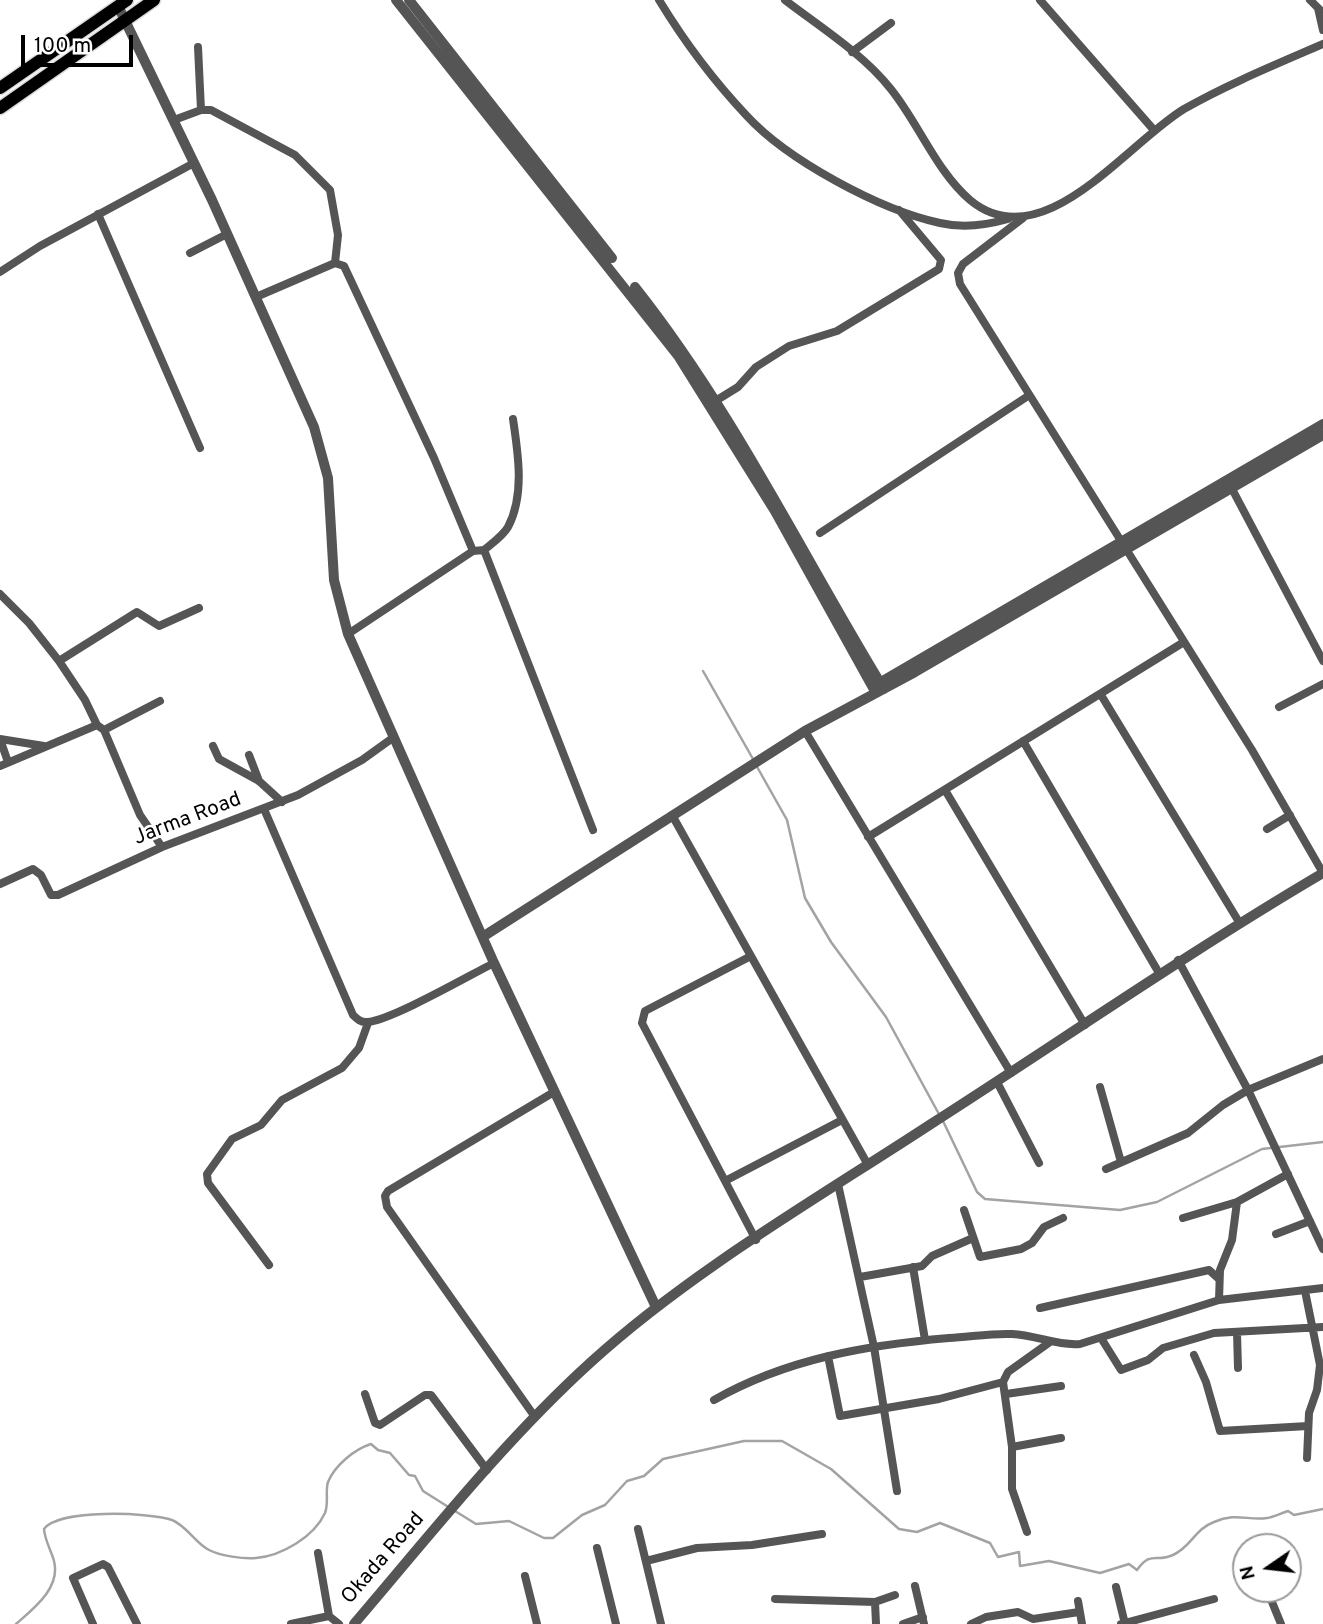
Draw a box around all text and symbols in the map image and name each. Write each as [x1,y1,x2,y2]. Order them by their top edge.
scale bar [24,21,136,65]
text: 100 m [34,33,91,60]
street label: Jarma Road [131,788,245,852]
street label: Okada Road [337,1508,431,1610]
north arrow [1232,1533,1302,1603]
text: N [1235,1563,1262,1582]

